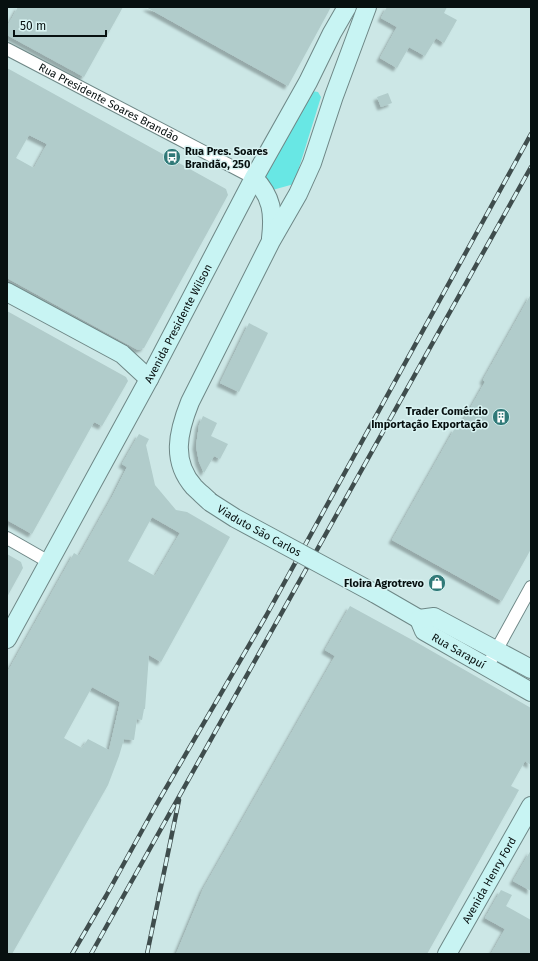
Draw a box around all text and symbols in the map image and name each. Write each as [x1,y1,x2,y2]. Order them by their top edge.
scale bar [14,12,106,38]
text: 50 m [20,19,46,33]
street label: Rua Presidente Soares Brandão [36,61,181,145]
place label: Rua Pres. Soares Brandão, 250 [185,145,269,171]
bus stop icon: Rua Pres. Soares Brandão, 250 [162,147,182,167]
street label: Avenida Presidente Wilson [142,262,215,385]
place label: Trader Comércio Importação Exportação [371,405,489,431]
building icon: Trader Comércio Importação Exportação [491,407,511,427]
street label: Viaduto São Carlos [215,502,303,559]
shop icon: Floira Agrotrevo [427,573,447,593]
place label: Floira Agrotrevo [344,577,425,590]
street label: Rua Sarapuí [429,631,488,672]
street label: Avenida Henry Ford [460,835,519,926]

